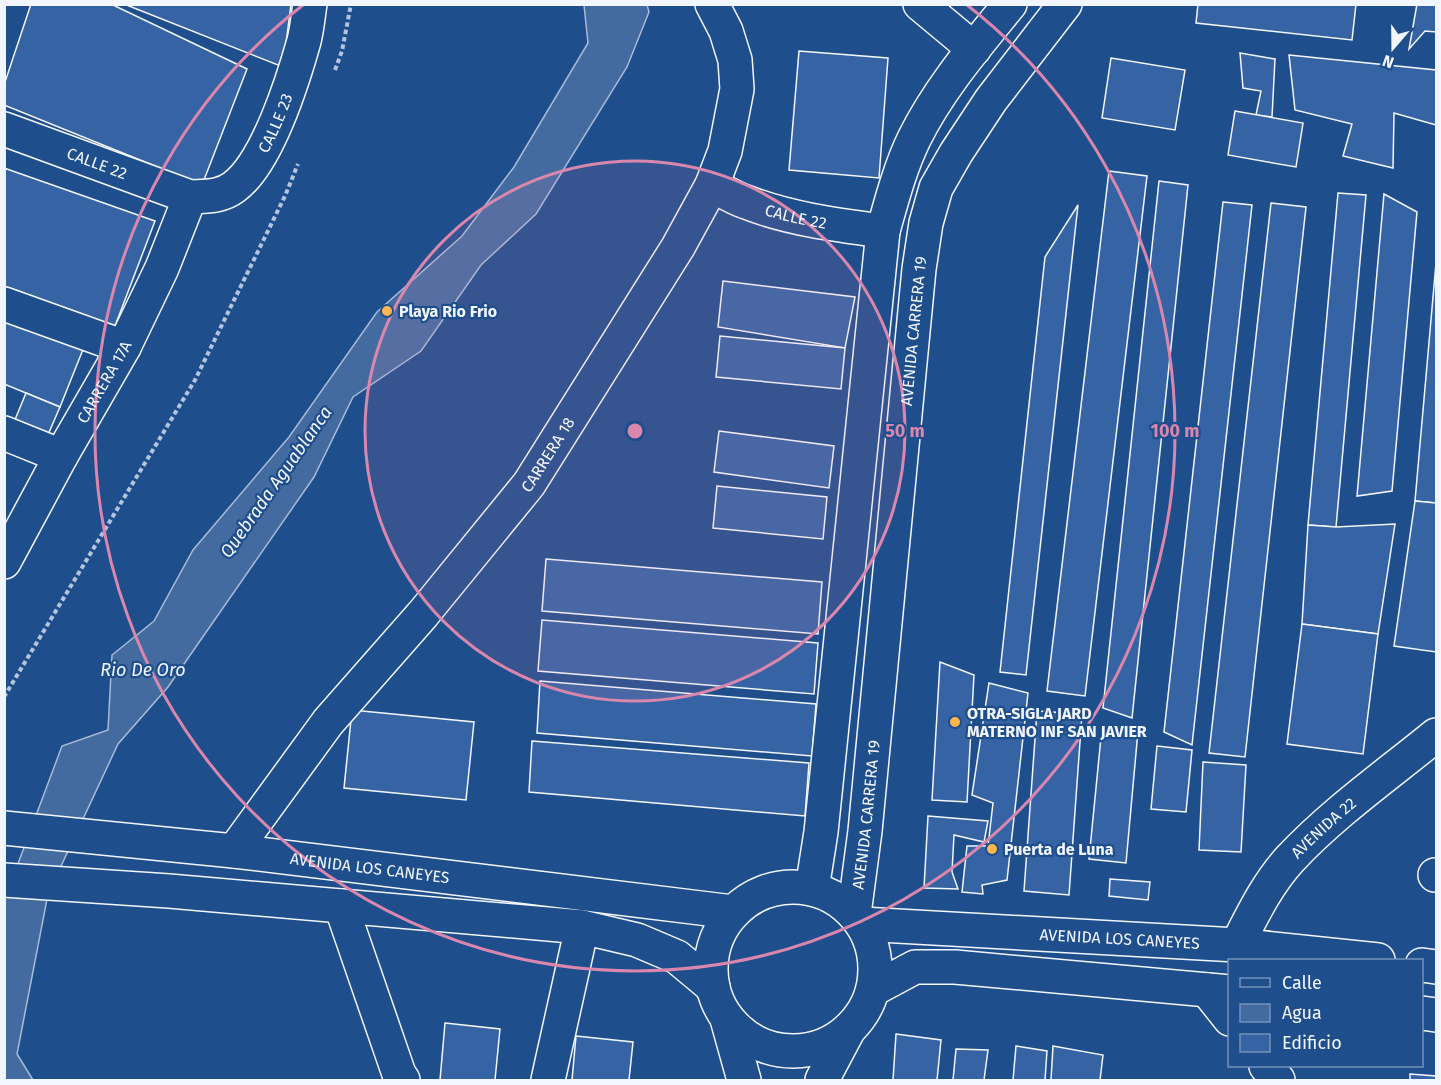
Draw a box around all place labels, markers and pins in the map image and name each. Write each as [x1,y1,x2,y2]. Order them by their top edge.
place label: Playa Rio Frio [399,302,497,321]
marker: Playa Rio Frio [380,304,394,318]
centre of rings [625,421,645,441]
place label: OTRA-SIGLA JARD MATERNO INF SAN JAVIER [967,704,1147,741]
marker: OTRA-SIGLA JARD MATERNO INF SAN JAVIER [948,715,962,729]
place label: Puerta de Luna [1004,840,1114,859]
marker: Puerta de Luna [985,842,999,856]

